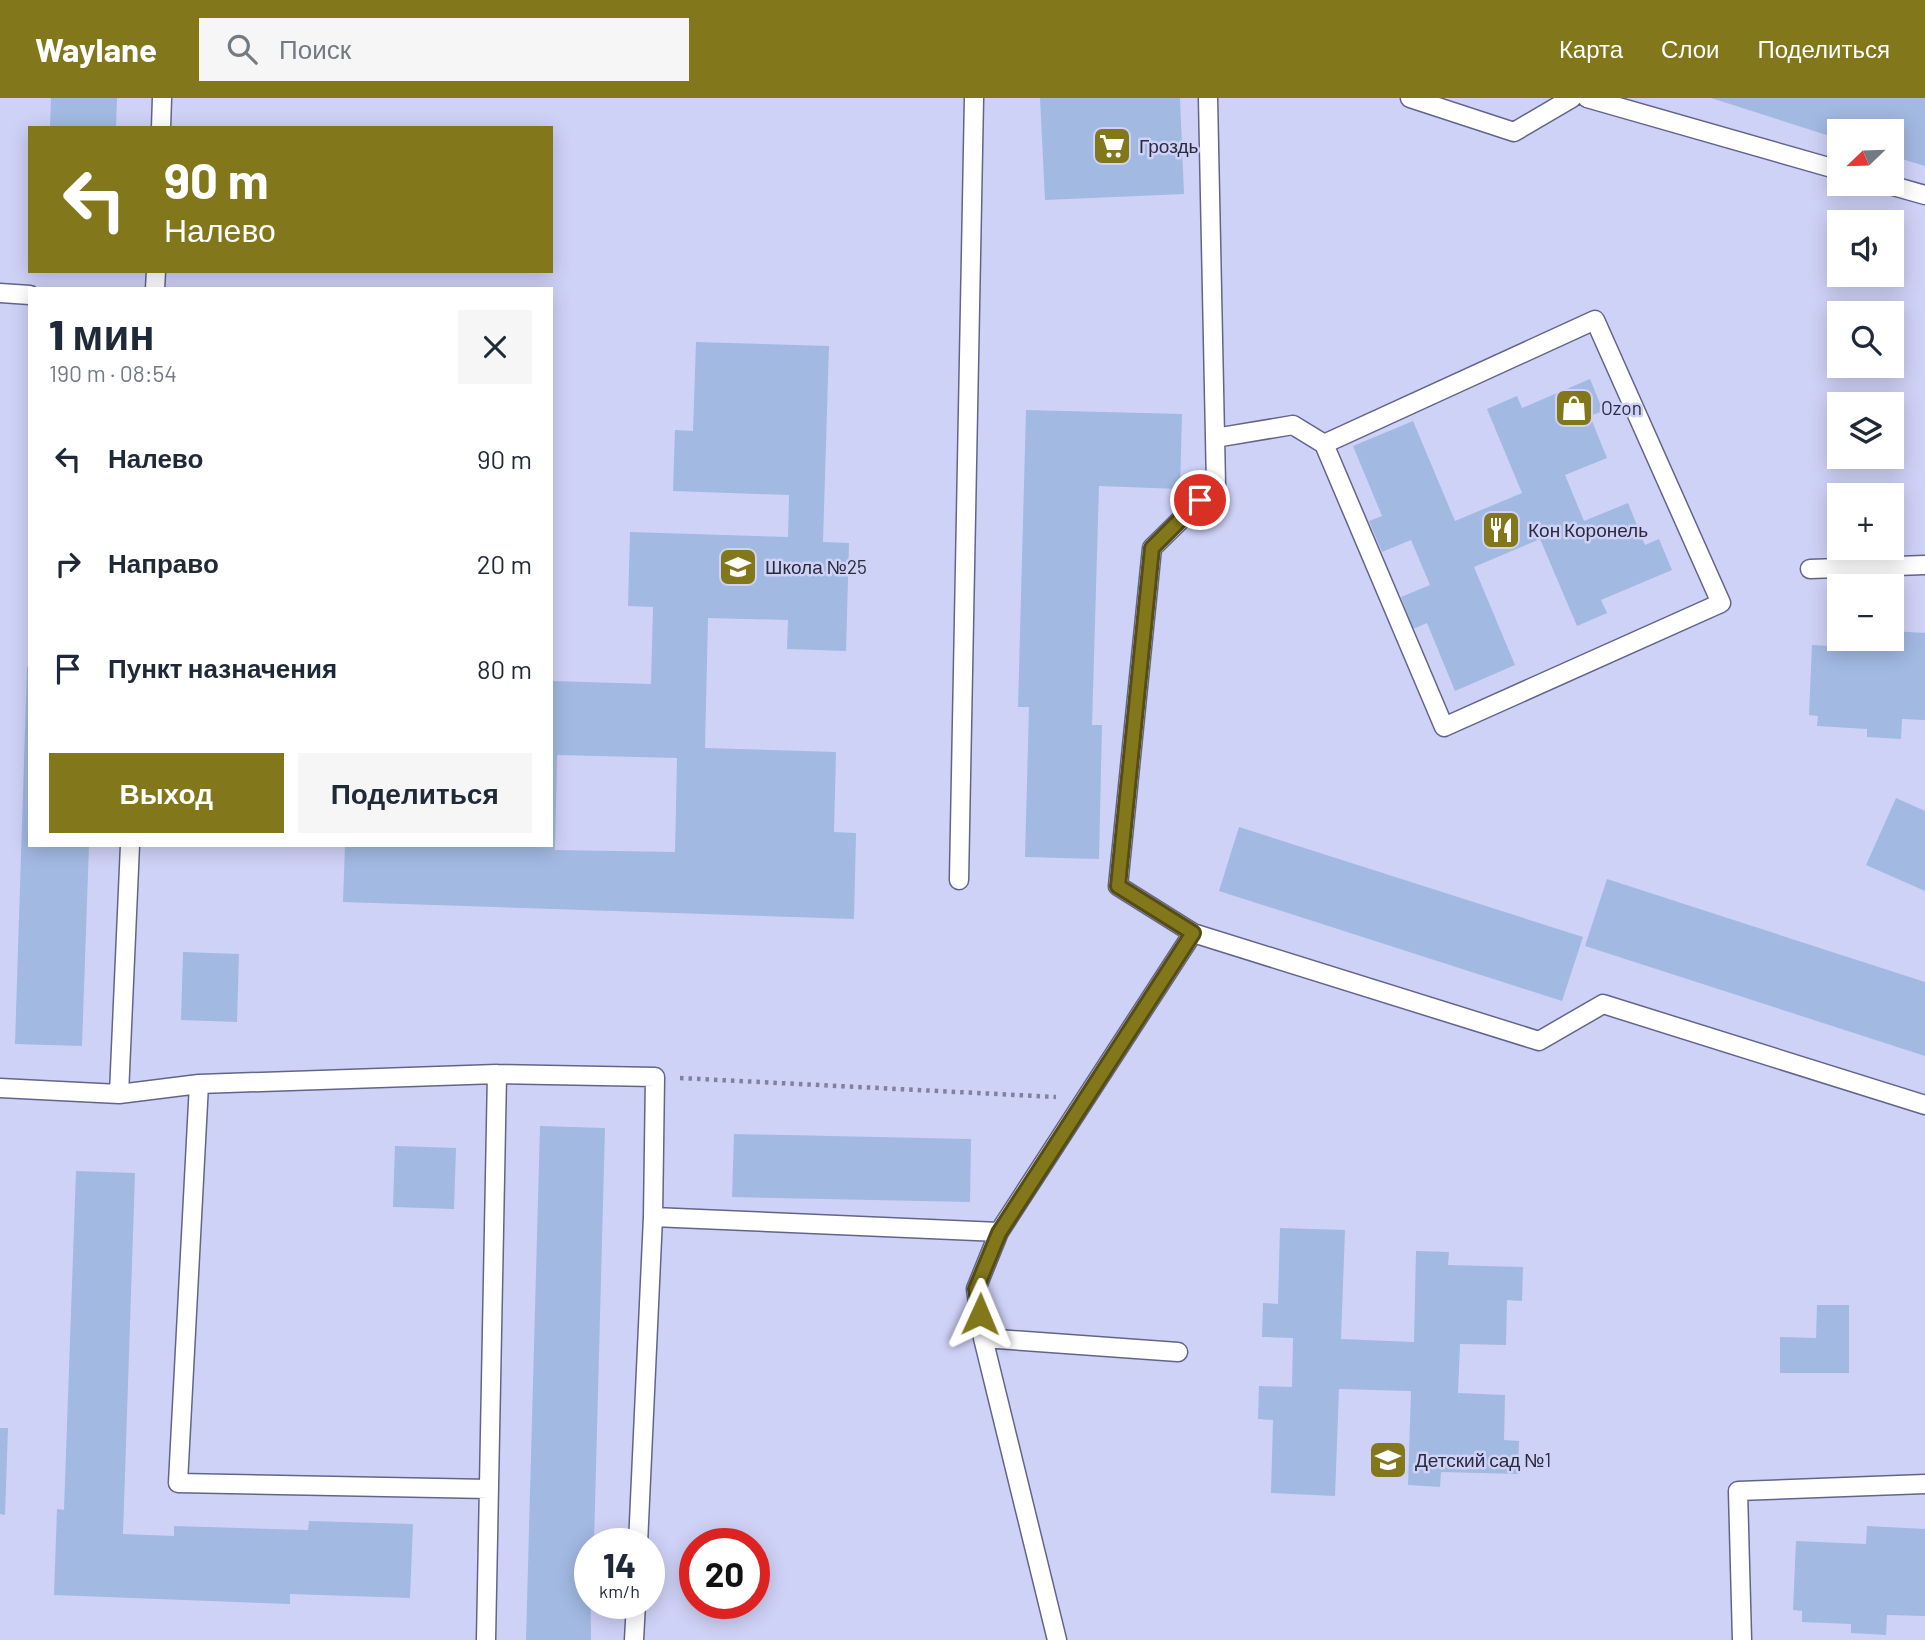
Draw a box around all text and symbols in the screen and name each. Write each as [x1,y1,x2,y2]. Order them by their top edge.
search box [199,18,689,81]
text: Waylane [35,29,157,69]
icon: search [223,30,261,68]
text: Поиск [279,33,351,64]
text: Карта [1559,34,1623,63]
text: Слои [1661,34,1719,63]
text: Поделиться [1757,34,1890,63]
north arrow [1827,119,1904,196]
map controls [1827,119,1904,651]
supermarket icon: Гроздь [1091,125,1133,167]
place label: Гроздь [1139,134,1199,157]
text: 90 m [164,150,269,209]
icon: left [49,154,140,245]
text: Налево [164,210,276,248]
button: sound [1827,210,1904,287]
button: search [1827,301,1904,378]
text: 1 мин [49,308,155,358]
button: close [458,310,532,384]
text: 190 m · 08:54 [49,359,177,387]
shop icon: Ozon [1553,387,1595,429]
button: layers [1827,392,1904,469]
place label: Ozon [1601,396,1642,419]
icon: left [49,440,87,478]
text: Налево [108,442,203,473]
text: 90 m [477,443,532,474]
pin [1170,470,1230,530]
icon: arrive [1181,481,1219,519]
button: + [1827,483,1904,560]
restaurant icon: Кон Коронель [1480,509,1522,551]
place label: Кон Коронель [1528,518,1648,541]
icon: right [49,545,87,583]
school or university icon: Школа №25 [717,546,759,588]
text: Направо [108,547,219,578]
text: 20 m [477,548,532,579]
place label: Школа №25 [765,555,867,578]
button: − [1827,574,1904,651]
icon: arrive [49,650,87,688]
text: Пункт назначения [108,652,337,683]
text: 80 m [477,653,532,684]
button: Выход [49,753,284,833]
button: Поделиться [298,753,532,833]
position arrow [943,1277,1017,1351]
school or university icon: Детский сад №1 [1367,1439,1409,1481]
place label: Детский сад №1 [1415,1448,1551,1471]
speed limit sign: 20 [679,1528,770,1619]
text: 14 [603,1543,636,1585]
text: km/h [599,1580,640,1602]

